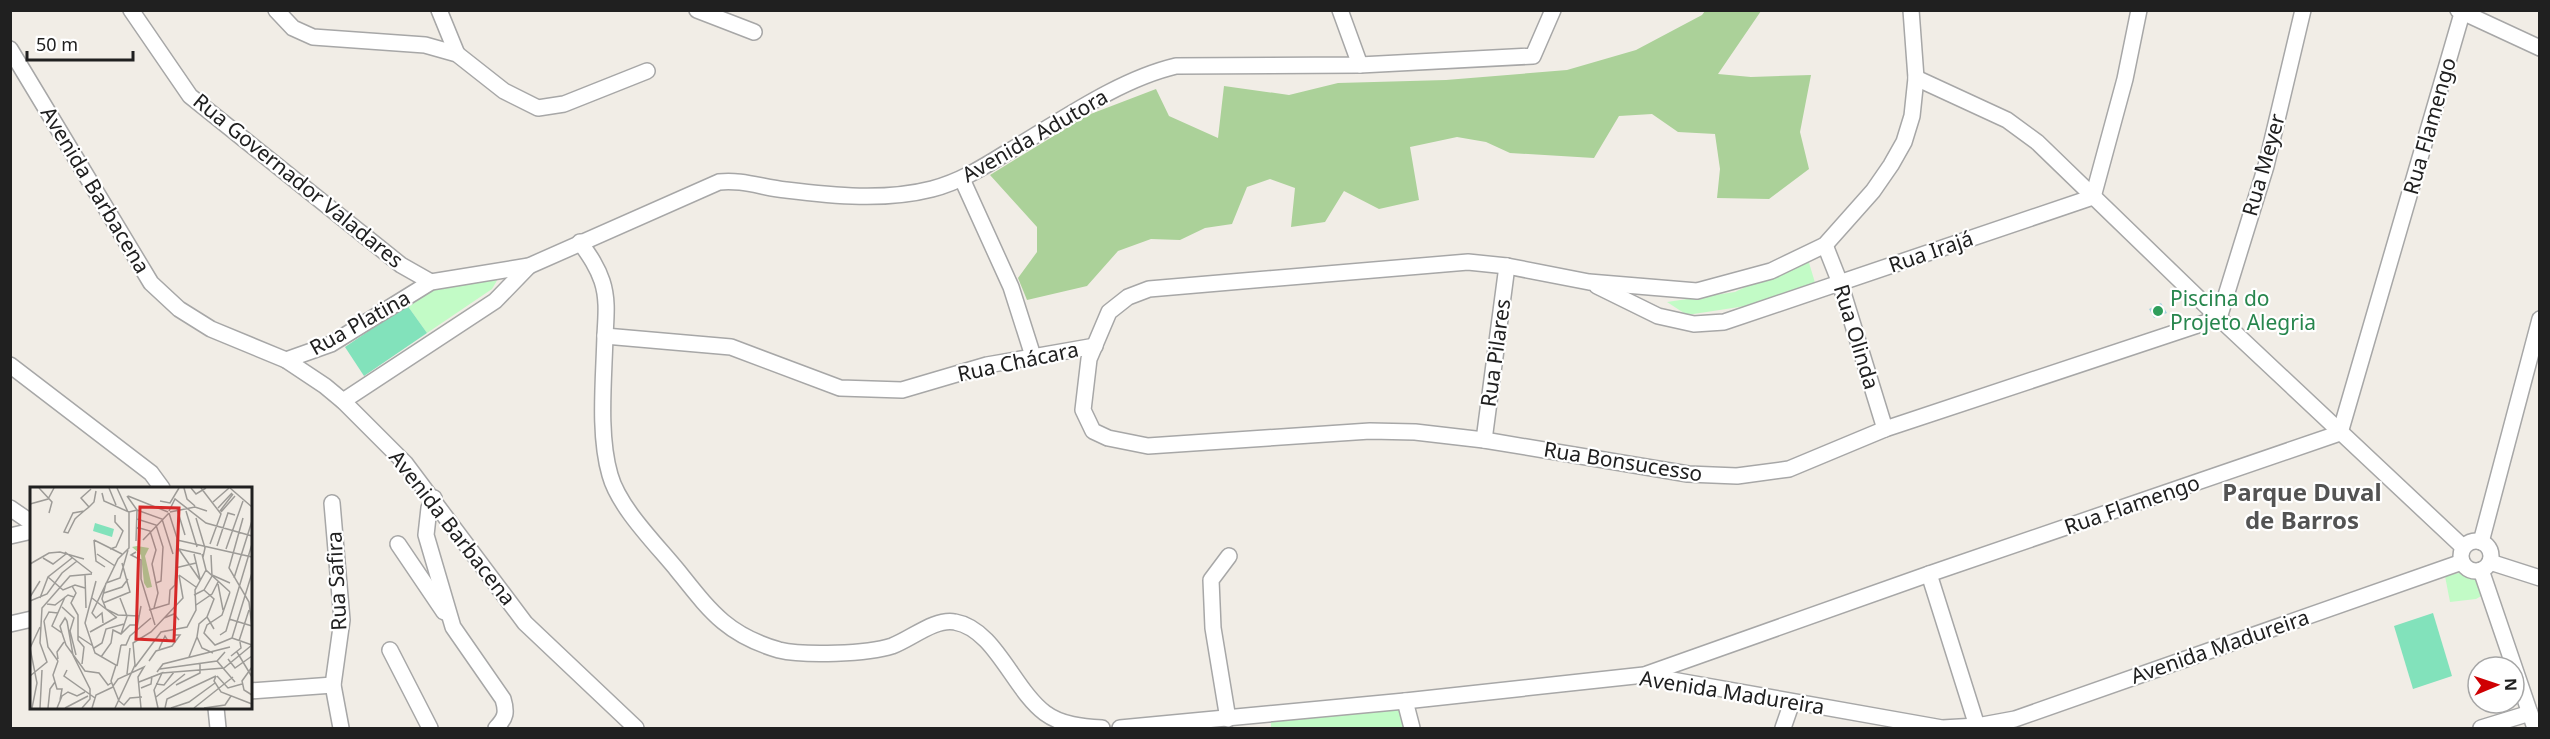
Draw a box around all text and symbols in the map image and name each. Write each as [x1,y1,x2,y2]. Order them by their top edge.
scale bar [27,24,134,62]
text: 50 m [36,32,78,56]
street label: Rua Flamengo [2396,54,2462,198]
street label: Avenida Adutora [956,82,1113,188]
street label: Rua Governador Valadares [188,87,409,274]
street label: Avenida Barbacena [35,101,157,278]
street label: Rua Meyer [2235,110,2291,219]
street label: Rua Irajá [1885,224,1977,279]
street label: Rua Olinda [1828,281,1886,393]
street label: Rua Platina [304,283,415,361]
place label: Piscina do Projeto Alegria [2170,284,2316,336]
street label: Rua Pilares [1474,297,1516,409]
marker: Piscina do Projeto Alegria [2151,304,2165,318]
street label: Rua Chácara [955,335,1081,388]
street label: Rua Bonsucesso [1542,435,1705,487]
street label: Avenida Barbacena [383,444,522,611]
street label: Rua Flamengo [2060,468,2203,540]
district label: Parque Duval de Barros [2222,475,2382,536]
inset map [30,487,252,709]
street label: Rua Safira [319,531,353,631]
street label: Avenida Madureira [2127,602,2313,690]
north arrow [2466,655,2526,715]
street label: Avenida Madureira [1638,664,1827,720]
text: N [2500,678,2522,691]

